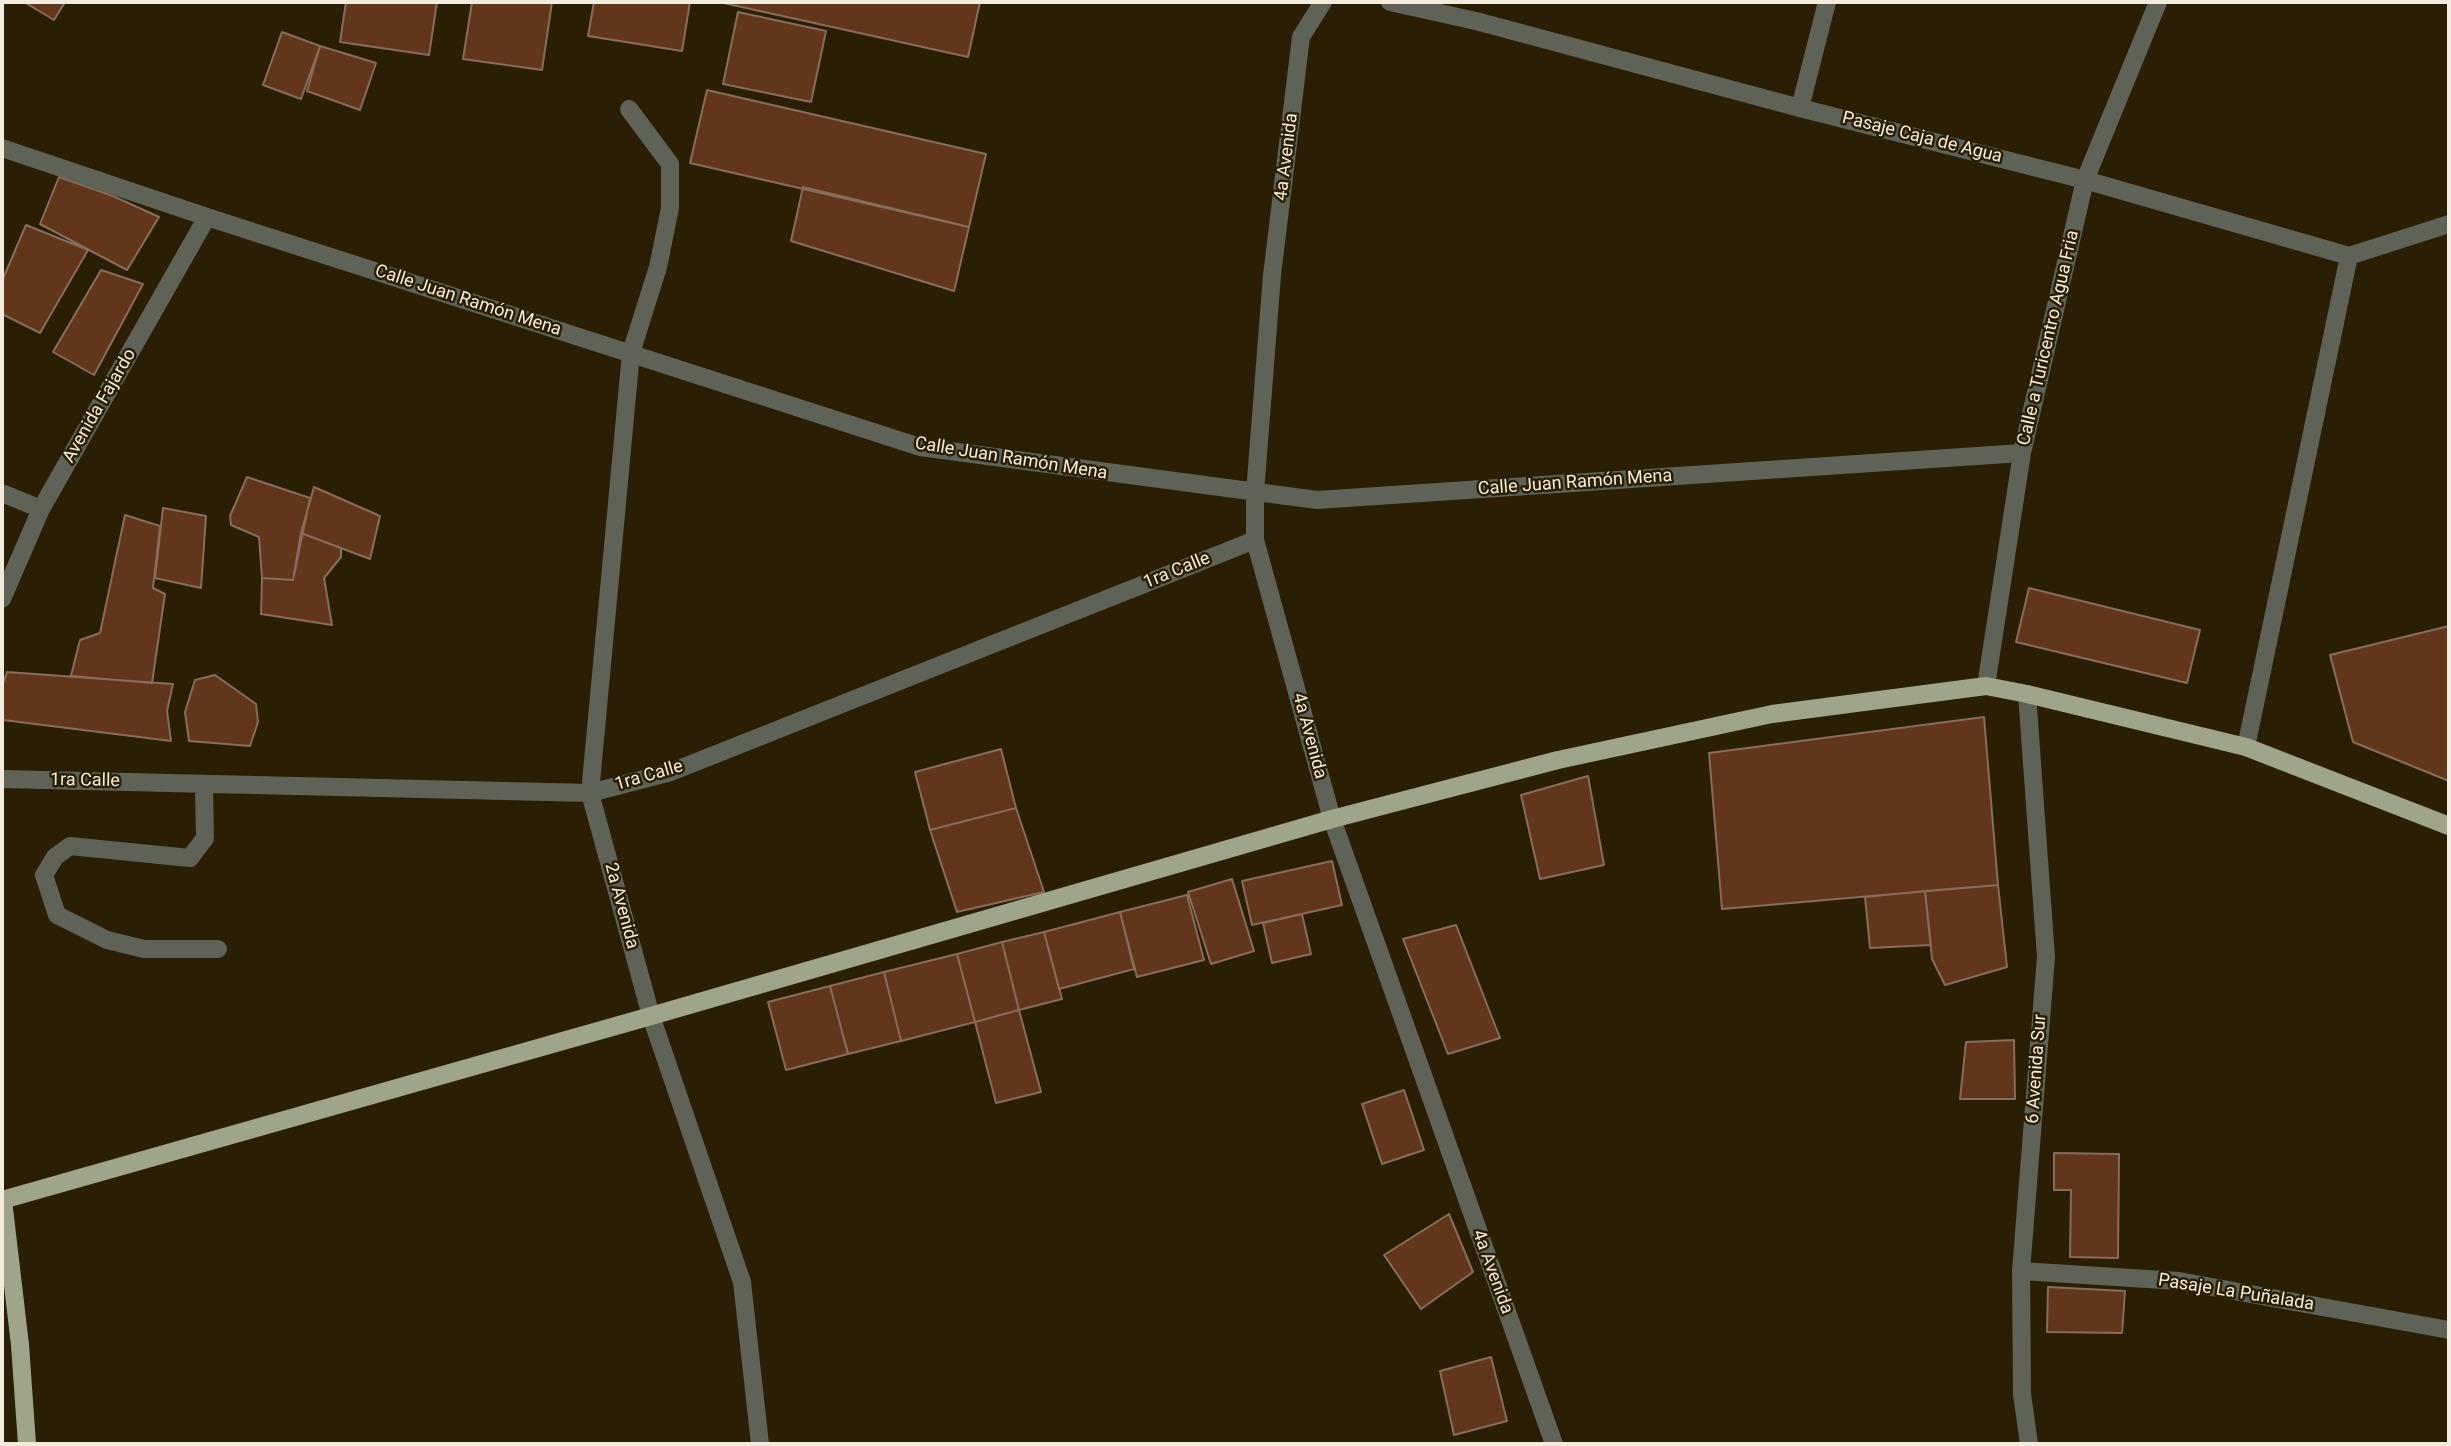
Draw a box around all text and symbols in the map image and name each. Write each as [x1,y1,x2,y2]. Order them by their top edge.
street label: Pasaje Caja de Agua [1840,108,2004,168]
street label: 4a Avenida [1271,112,1303,202]
street label: Calle a Turicentro Agua Fria [2014,228,2084,448]
street label: Calle Juan Ramón Mena [372,261,564,341]
street label: Avenida Fajardo [59,345,141,467]
street label: Calle Juan Ramón Mena [913,433,1109,485]
street label: Calle Juan Ramón Mena [1477,465,1673,501]
street label: 1ra Calle [1141,548,1213,594]
street label: 4a Avenida [1287,691,1331,781]
street label: 1ra Calle [612,756,686,796]
street label: 1ra Calle [50,770,120,792]
street label: 2a Avenida [599,861,643,951]
street label: 6 Avenida Sur [2022,1014,2052,1124]
street label: 4a Avenida [1467,1227,1517,1317]
street label: Pasaje La Puñalada [2157,1270,2315,1316]

